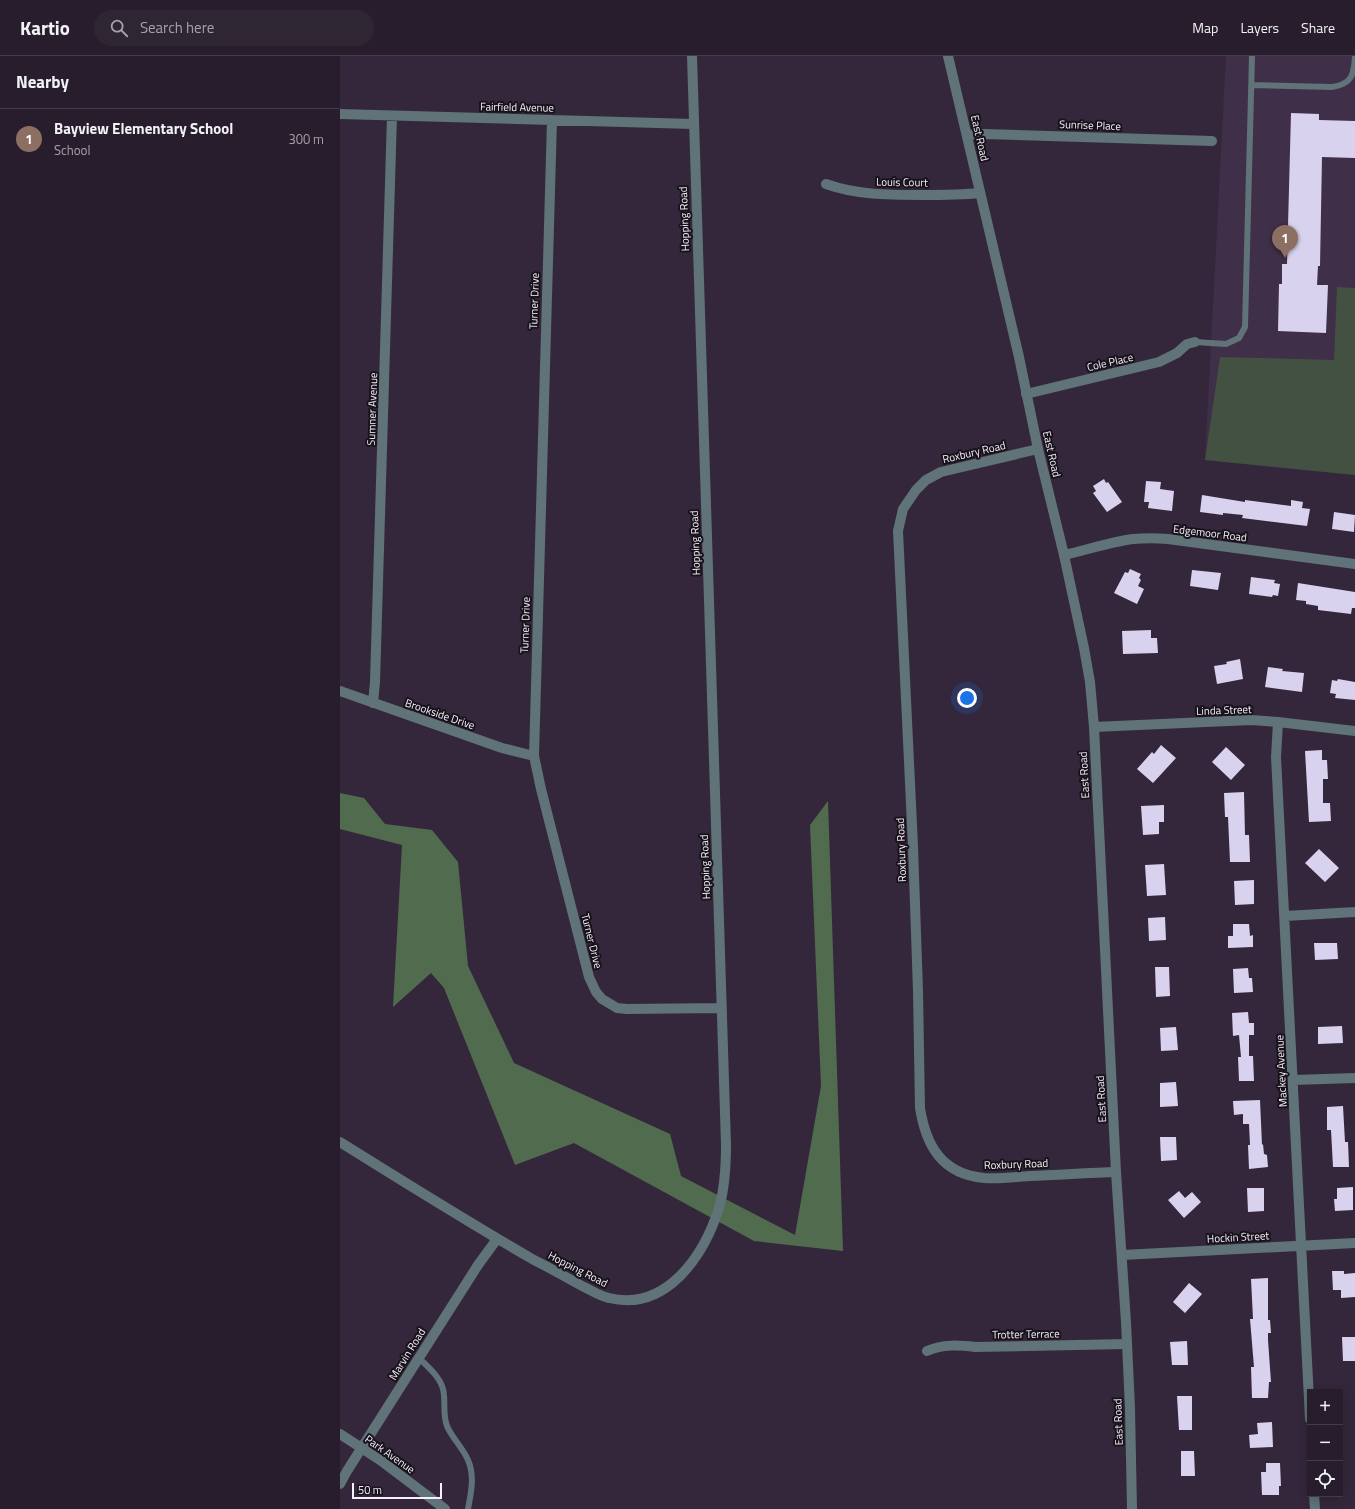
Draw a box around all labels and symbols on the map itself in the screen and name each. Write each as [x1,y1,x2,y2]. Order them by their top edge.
street label: Fairfield Avenue [480,98,555,116]
street label: East Road [967,113,993,163]
street label: Sunrise Place [1059,116,1122,134]
street label: Louis Court [876,174,928,190]
street label: Hopping Road [675,186,693,252]
pin: 1 [1272,225,1298,258]
street label: Turner Drive [525,272,543,329]
street label: Cole Place [1085,349,1135,375]
street label: Sumner Avenue [363,372,381,446]
street label: East Road [1039,429,1065,479]
street label: Roxbury Road [941,437,1007,467]
street label: Hopping Road [686,510,704,576]
street label: Edgemoor Road [1172,521,1248,545]
street label: Turner Drive [516,596,534,653]
your location [957,688,977,708]
street label: Brookside Drive [403,695,477,734]
street label: Linda Street [1196,701,1252,719]
street label: East Road [1075,751,1093,799]
street label: Roxbury Road [892,817,910,882]
street label: Hopping Road [696,834,714,900]
street label: Turner Drive [577,912,607,971]
street label: Mackey Avenue [1271,1034,1291,1108]
street label: East Road [1092,1075,1110,1123]
street label: Roxbury Road [984,1155,1049,1173]
street label: Hockin Street [1206,1227,1270,1247]
street label: Hopping Road [545,1247,611,1291]
street label: Marvin Road [385,1325,429,1383]
street label: Trotter Terrace [992,1325,1060,1343]
street label: East Road [1109,1398,1127,1446]
street label: Park Avenue [362,1431,419,1477]
scale bar [352,1481,442,1500]

